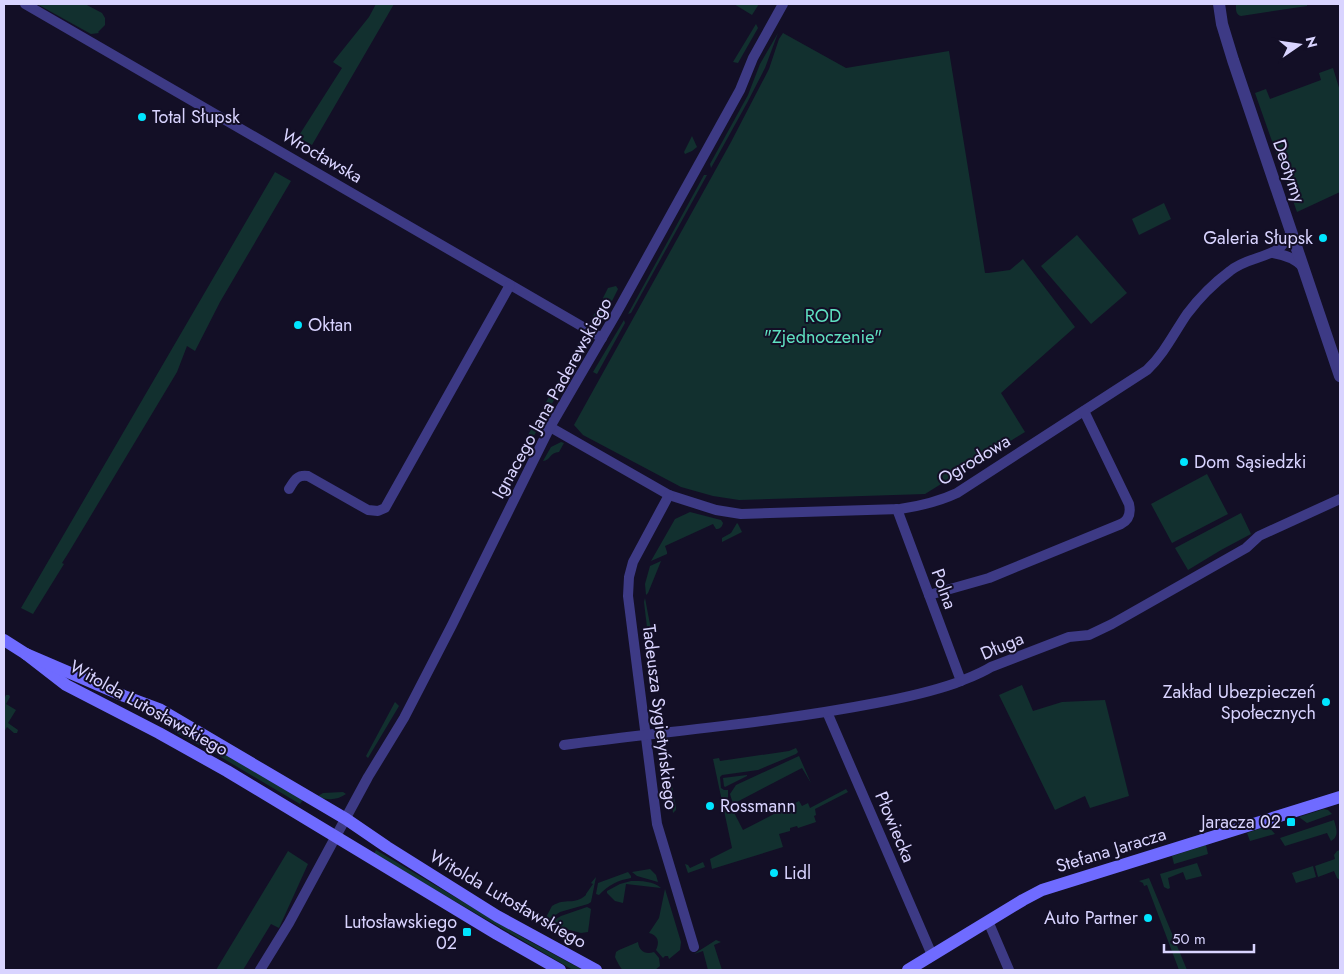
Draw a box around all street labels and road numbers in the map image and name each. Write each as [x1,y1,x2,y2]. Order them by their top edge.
street label: Wrocławska [277,122,367,190]
street label: Deotymy [1266,136,1312,206]
street label: Ignacego Jana Paderewskiego [486,293,618,503]
street label: Ogrodowa [933,428,1015,492]
street label: Polna [925,565,963,613]
street label: Tadeusza Sygietyńskiego [636,623,684,811]
street label: Długa [976,625,1028,667]
street label: Witolda Lutosławskiego [65,654,233,763]
street label: Płowiecka [868,787,922,867]
street label: Stefana Jaracza [1053,821,1169,879]
street label: Witolda Lutosławskiego [424,843,592,955]

